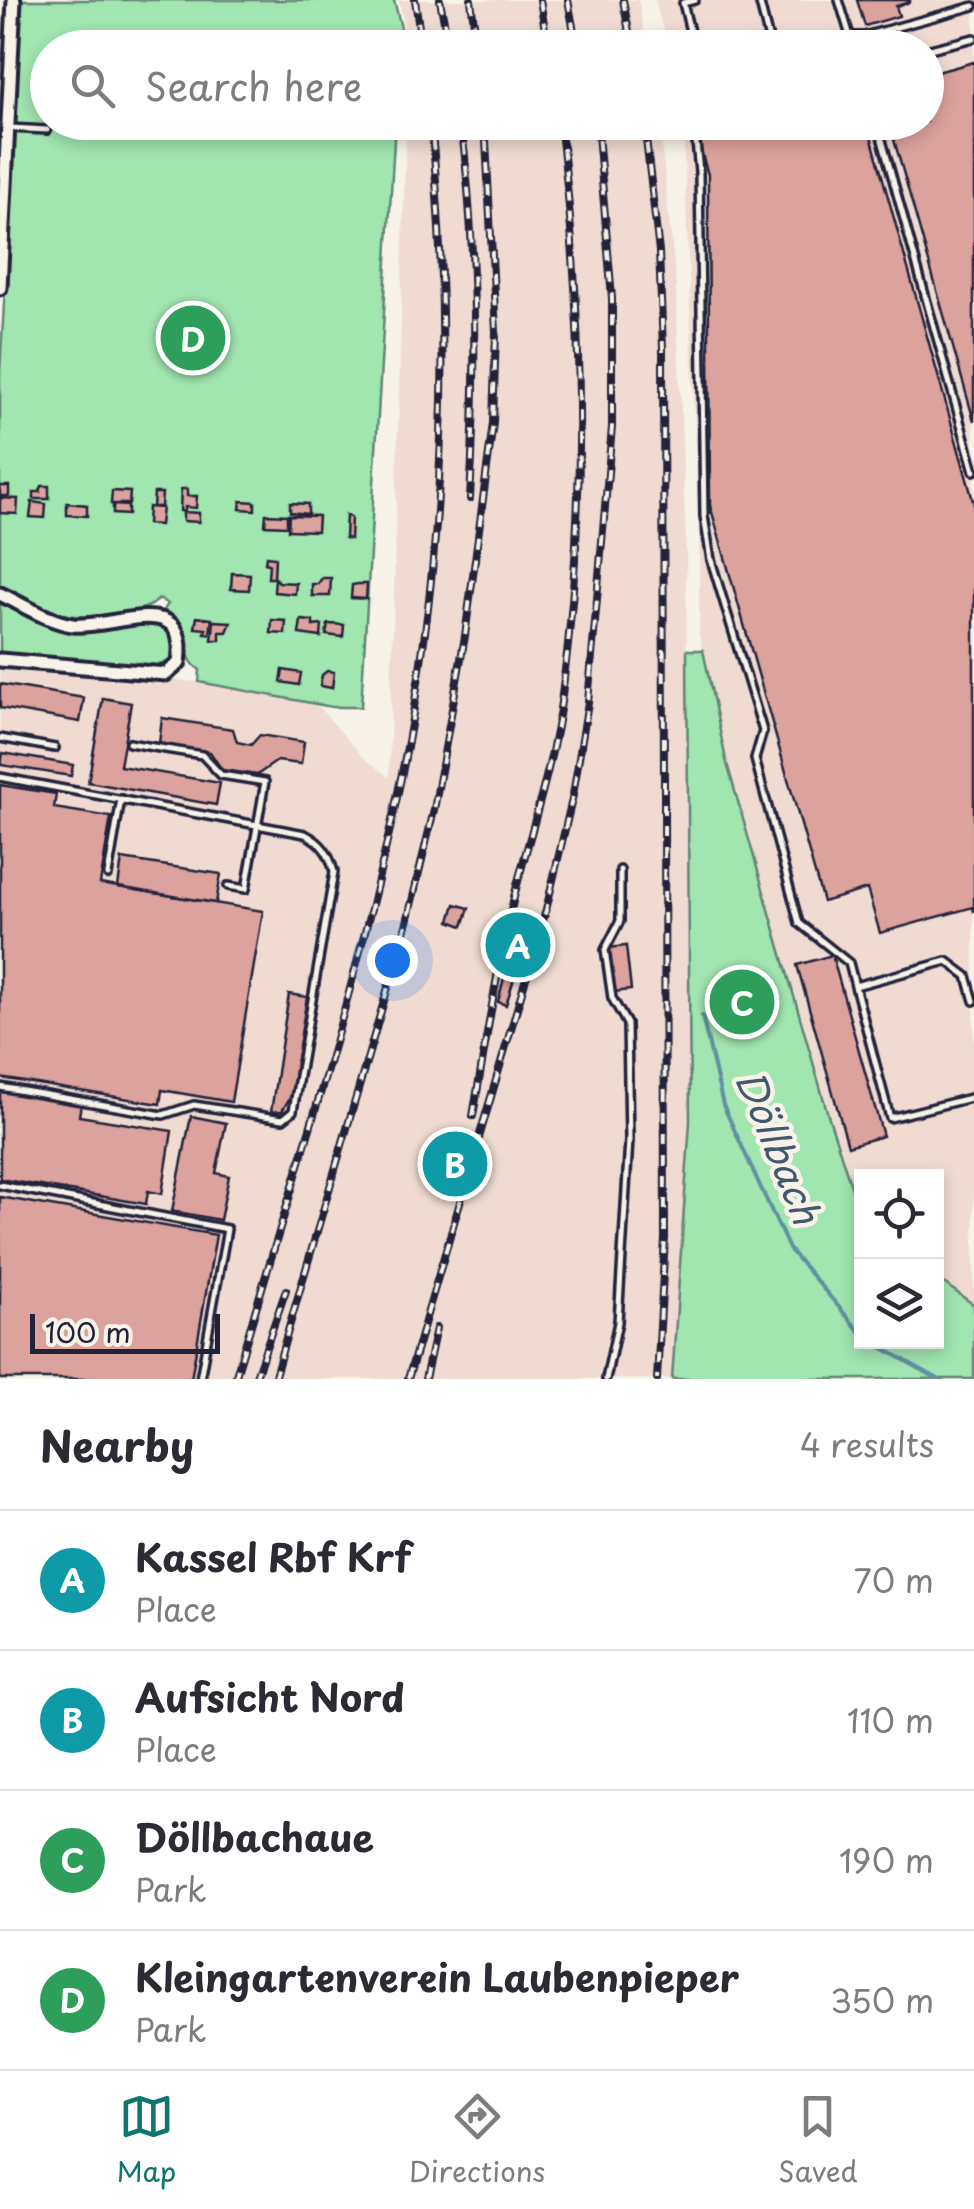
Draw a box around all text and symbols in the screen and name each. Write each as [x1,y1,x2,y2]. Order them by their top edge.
search box [30,30,944,140]
text: Search here [145,57,362,114]
icon: search [65,58,120,113]
pin: D [160,300,226,376]
pin: A [486,908,550,982]
your location [367,935,418,986]
pin: C [710,964,774,1040]
water label: Döllbach [723,1060,836,1233]
pin: B [422,1126,488,1202]
map controls [854,1169,944,1349]
button: locate [854,1169,944,1259]
button: layers [854,1259,944,1349]
scale bar [30,1309,220,1354]
text: 100 m [45,1310,131,1353]
text: Nearby [40,1413,194,1476]
text: 4 results [800,1420,934,1468]
text: Kassel Rbf Krf [135,1528,411,1585]
text: A [60,1556,85,1604]
text: 70 m [854,1556,934,1604]
text: Place [135,1585,217,1633]
text: Aufsicht Nord [135,1668,405,1725]
text: B [62,1696,83,1744]
text: 110 m [847,1696,934,1744]
text: Place [135,1725,217,1773]
text: Döllbachaue [135,1808,374,1865]
text: C [60,1836,85,1884]
text: 190 m [839,1836,934,1884]
text: Park [135,1865,207,1913]
text: Kleingartenverein Laubenpieper [135,1948,739,2005]
text: D [60,1976,85,2024]
text: 350 m [830,1976,934,2024]
text: Park [135,2005,207,2053]
tab: Map [116,2089,176,2192]
tab: Directions [409,2089,545,2192]
tab: Saved [778,2089,858,2192]

